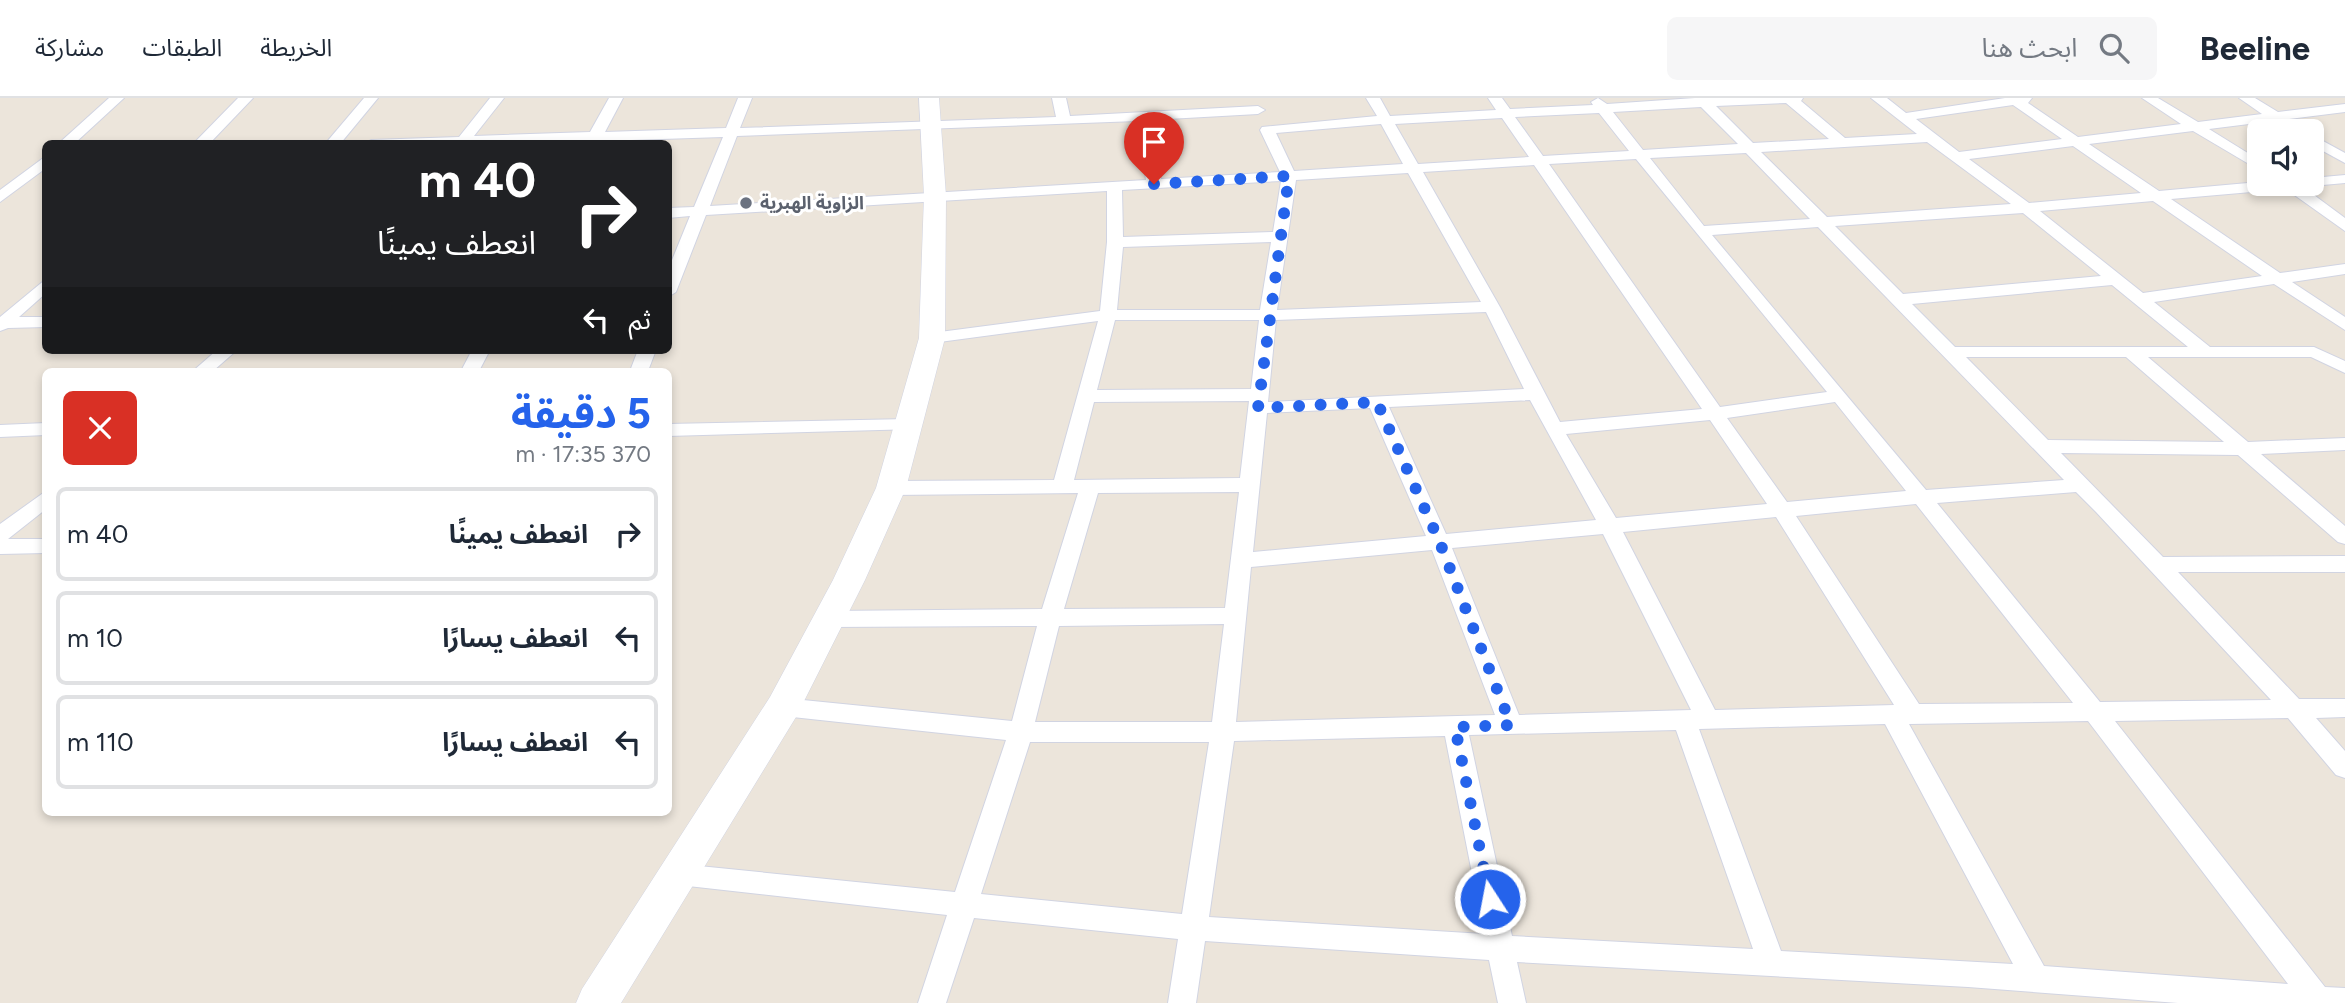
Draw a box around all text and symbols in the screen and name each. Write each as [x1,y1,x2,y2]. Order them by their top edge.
search box [1667,17,2157,80]
icon: search [2095,29,2133,67]
text: Beeline [2199,29,2310,68]
text: ابحث هنا [1981,32,2077,64]
text: مشاركة [35,33,104,62]
text: الطبقات [142,33,222,62]
text: الخريطة [260,33,332,62]
pin [1124,112,1184,184]
map controls [2247,119,2324,196]
button: sound [2247,119,2324,196]
icon: arrive [1135,123,1173,161]
text: 40 m [419,150,536,209]
icon: right [560,168,651,259]
place label: الزاوية الهبرية [760,192,864,214]
marker: الزاوية الهبرية [738,195,754,211]
text: انعطف يمينًا [377,224,536,262]
icon: left [577,301,615,339]
text: ثم [629,304,651,336]
text: 5 دقيقة [511,388,651,439]
button: close [63,391,137,465]
text: 370 m · 17:35 [516,440,651,468]
icon: right [609,515,647,553]
text: 40 m [67,518,128,550]
text: انعطف يمينًا [449,518,588,550]
icon: left [609,619,647,657]
text: 10 m [67,622,123,654]
text: انعطف يسارًا [442,622,588,654]
icon: left [609,723,647,761]
text: 110 m [67,726,134,758]
text: انعطف يسارًا [442,726,588,758]
position arrow [1453,862,1527,936]

